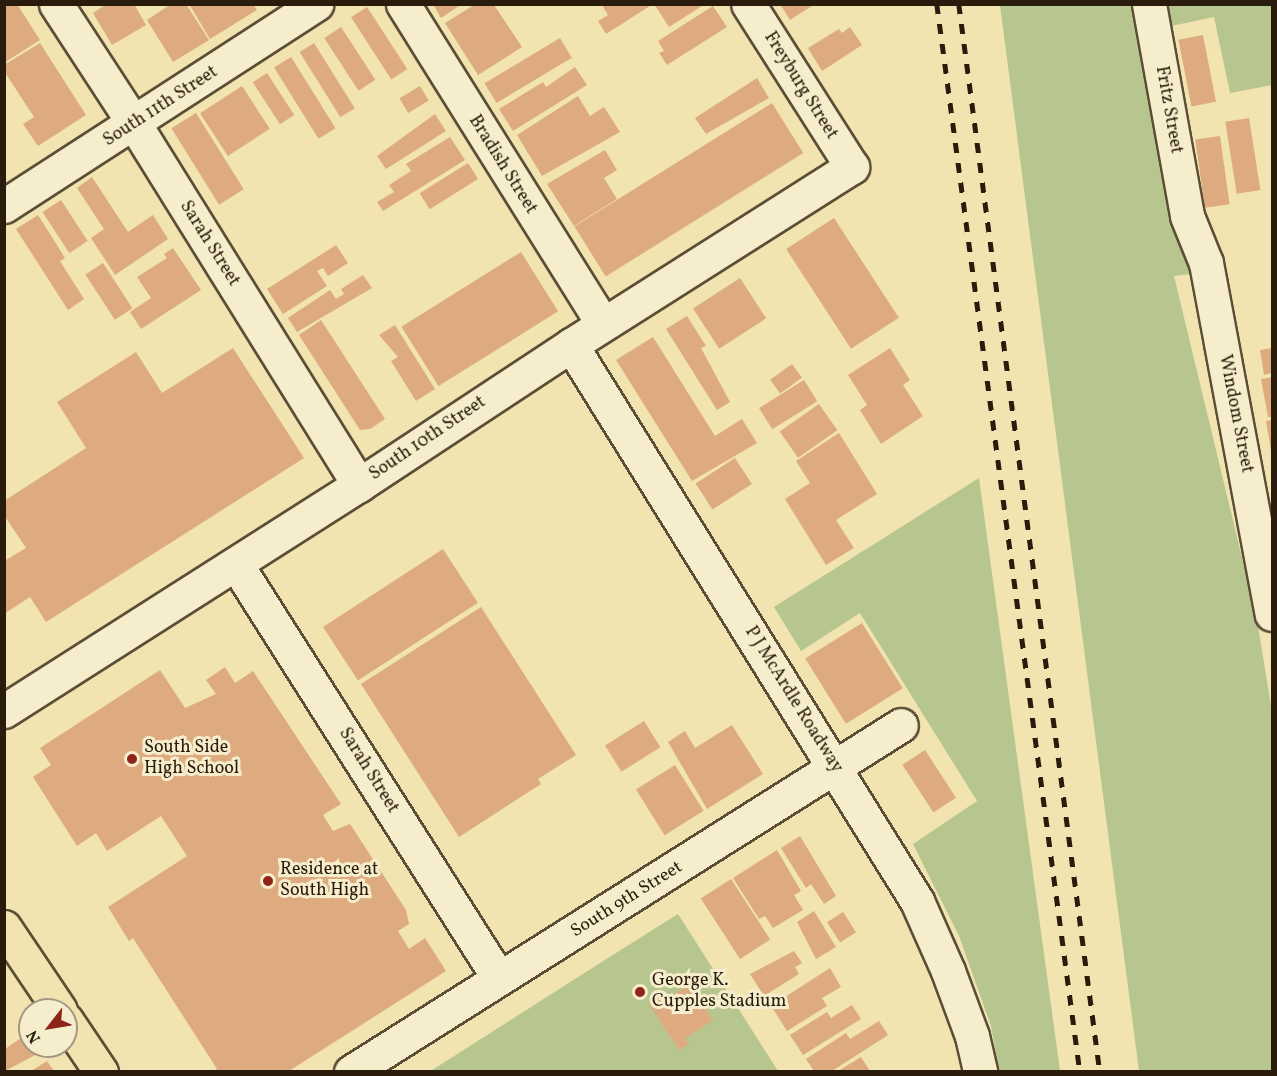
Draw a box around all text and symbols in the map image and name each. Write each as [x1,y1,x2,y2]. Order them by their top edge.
street label: Freyburg Street [758,28,842,144]
street label: South 11th Street [100,62,222,152]
street label: Fritz Street [1150,64,1186,156]
street label: Bradish Street [463,112,541,218]
street label: Sarah Street [174,197,244,291]
street label: Windom Street [1213,353,1257,475]
street label: South 10th Street [366,392,490,486]
street label: P J McArdle Roadway [739,623,847,777]
street label: Sarah Street [333,724,403,818]
place label: South Side High School [144,738,239,780]
marker: South Side High School [125,752,139,766]
street label: South 9th Street [567,857,687,943]
place label: Residence at South High [280,860,378,902]
marker: Residence at South High [261,874,275,888]
place label: George K. Cupples Stadium [652,971,786,1014]
marker: George K. Cupples Stadium [633,985,647,999]
north arrow [18,998,78,1058]
text: N [22,1026,47,1047]

